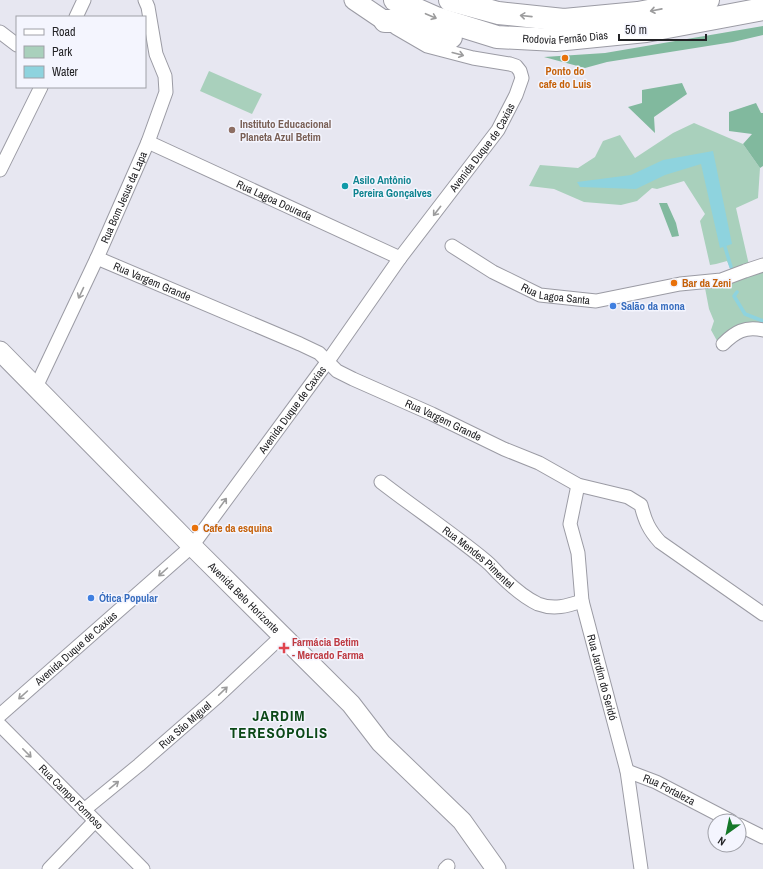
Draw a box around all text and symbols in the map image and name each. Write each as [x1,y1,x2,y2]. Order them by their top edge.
one-way arrow [649,6,662,14]
one-way arrow [425,12,437,20]
one-way arrow [520,12,533,20]
legend [16,16,146,88]
scale bar [619,16,706,42]
text: 50 m [625,22,647,38]
text: Road [52,24,76,40]
street label: Rodovia Fernão Dias [522,28,609,47]
text: Park [52,44,72,60]
one-way arrow [451,51,464,58]
marker: Ponto do cafe do Luis [560,53,570,63]
text: Water [52,64,79,80]
place label: Ponto do cafe do Luis [539,64,591,91]
street label: Avenida Duque de Caxias [446,100,518,195]
place label: Instituto Educacional Planeta Azul Betim [240,117,331,144]
marker: Instituto Educacional Planeta Azul Betim [227,125,237,135]
street label: Rua Bom Jesus da Lapa [97,149,150,245]
place label: Asilo Antônio Pereira Gonçalves [353,173,432,200]
street label: Rua Lagoa Dourada [234,177,314,224]
marker: Asilo Antônio Pereira Gonçalves [340,181,350,191]
one-way arrow [433,206,441,217]
street label: Rua Vargem Grande [111,259,193,304]
place label: Bar da Zeni [682,276,731,290]
marker: Bar da Zeni [669,278,679,288]
street label: Rua Lagoa Santa [519,280,591,307]
one-way arrow [77,287,84,299]
place label: Salão da mona [621,299,685,313]
marker: Salão da mona [608,301,618,311]
street label: Avenida Duque de Caxias [255,363,329,457]
street label: Rua Vargem Grande [403,396,484,444]
one-way arrow [219,498,227,509]
place label: Cafe da esquina [203,521,272,535]
marker: Cafe da esquina [190,523,200,533]
street label: Rua Mendes Pimentel [440,523,517,591]
street label: Avenida Belo Horizonte [205,558,283,636]
one-way arrow [157,567,168,576]
place label: Ótica Popular [99,591,158,605]
marker: Ótica Popular [86,593,96,603]
street label: Avenida Duque de Caxias [31,608,120,689]
street label: Rua Jardim do Seridó [584,633,620,722]
place label: Farmácia Betim - Mercado Farma [292,635,364,662]
marker: Farmácia Betim - Mercado Farma [279,643,289,653]
one-way arrow [218,687,228,696]
one-way arrow [18,690,28,699]
street label: Rua São Miguel [156,698,214,752]
district label: JARDIM TERESÓPOLIS [230,705,328,743]
one-way arrow [22,748,32,758]
street label: Rua Campo Formoso [36,761,106,832]
street label: Rua Fortaleza [641,771,698,808]
one-way arrow [109,781,120,790]
north arrow [707,813,747,853]
text: N [715,834,728,849]

